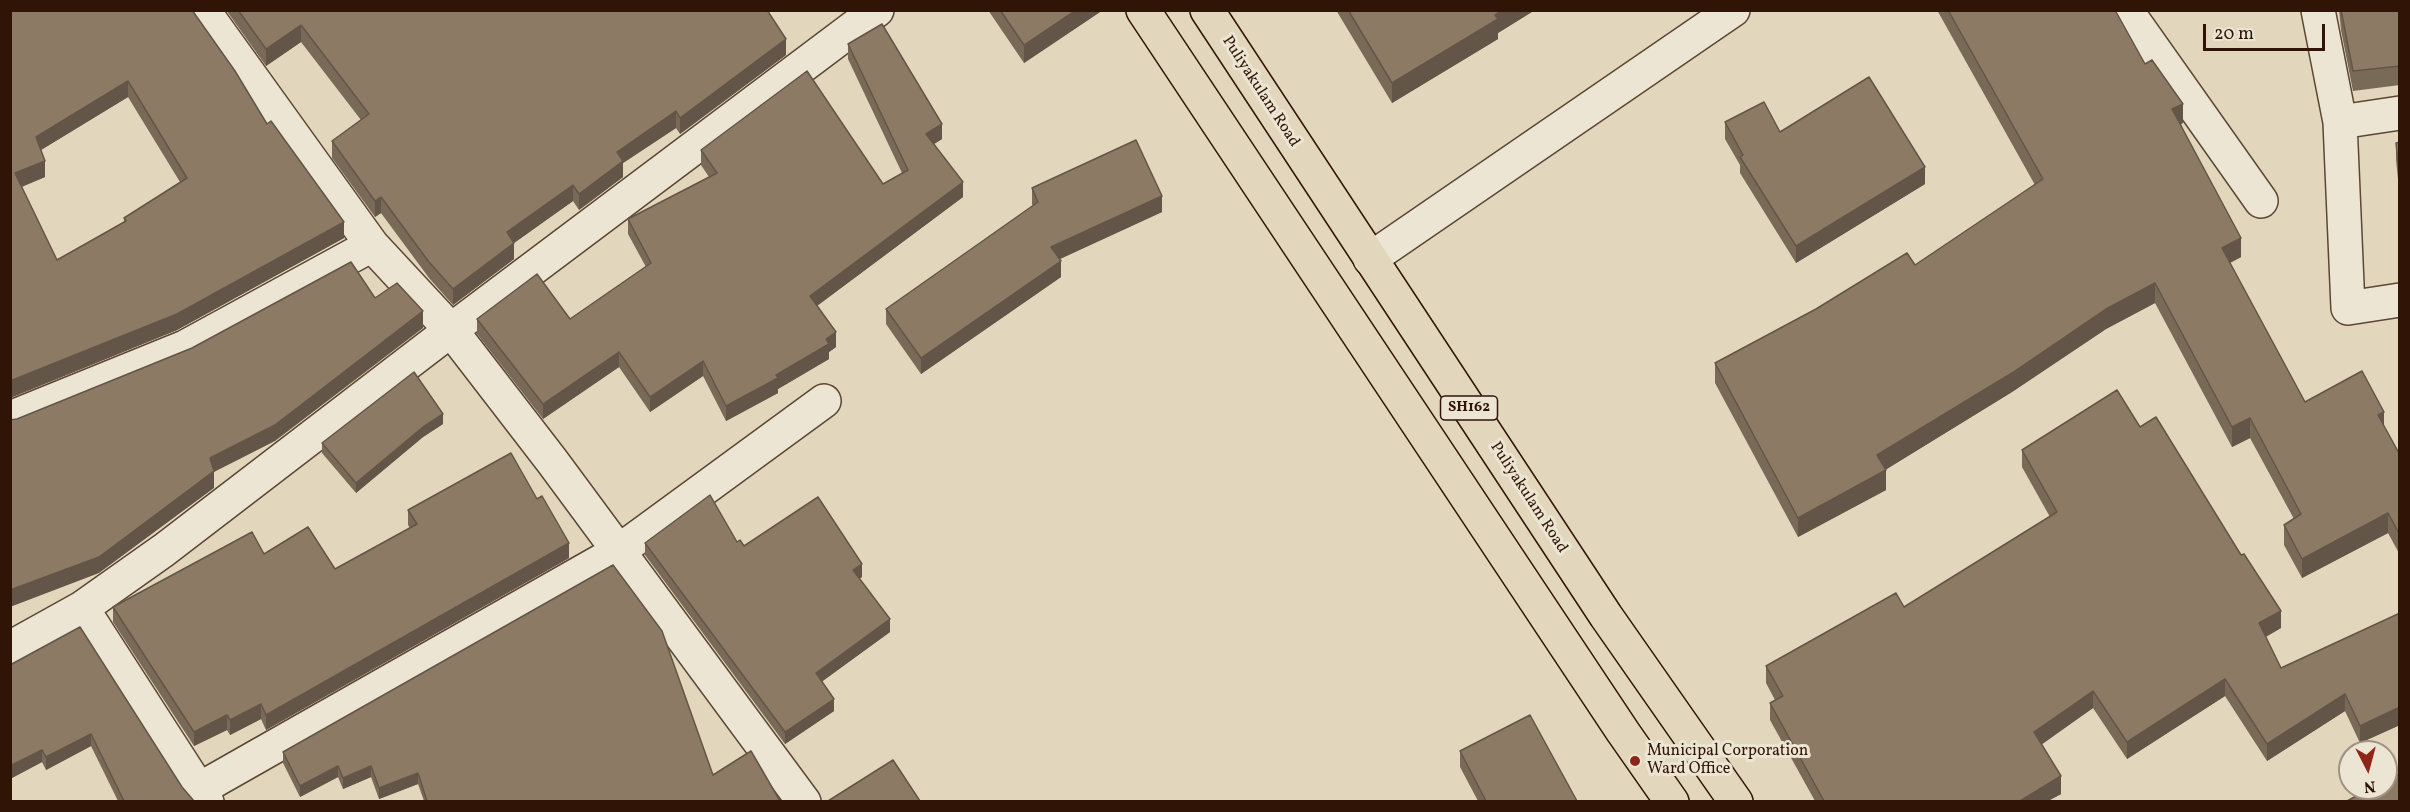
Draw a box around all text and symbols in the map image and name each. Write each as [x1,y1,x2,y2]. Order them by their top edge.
scale bar [2206,12,2328,50]
text: 20 m [2214,22,2254,47]
street label: Puliyakulam Road [1217,33,1303,151]
road number: SH162 [1440,396,1498,420]
street label: Puliyakulam Road [1485,439,1571,557]
north arrow [2338,740,2398,800]
place label: Municipal Corporation Ward Office [1647,742,1808,780]
marker: Municipal Corporation Ward Office [1628,754,1642,768]
text: N [2363,774,2377,797]

